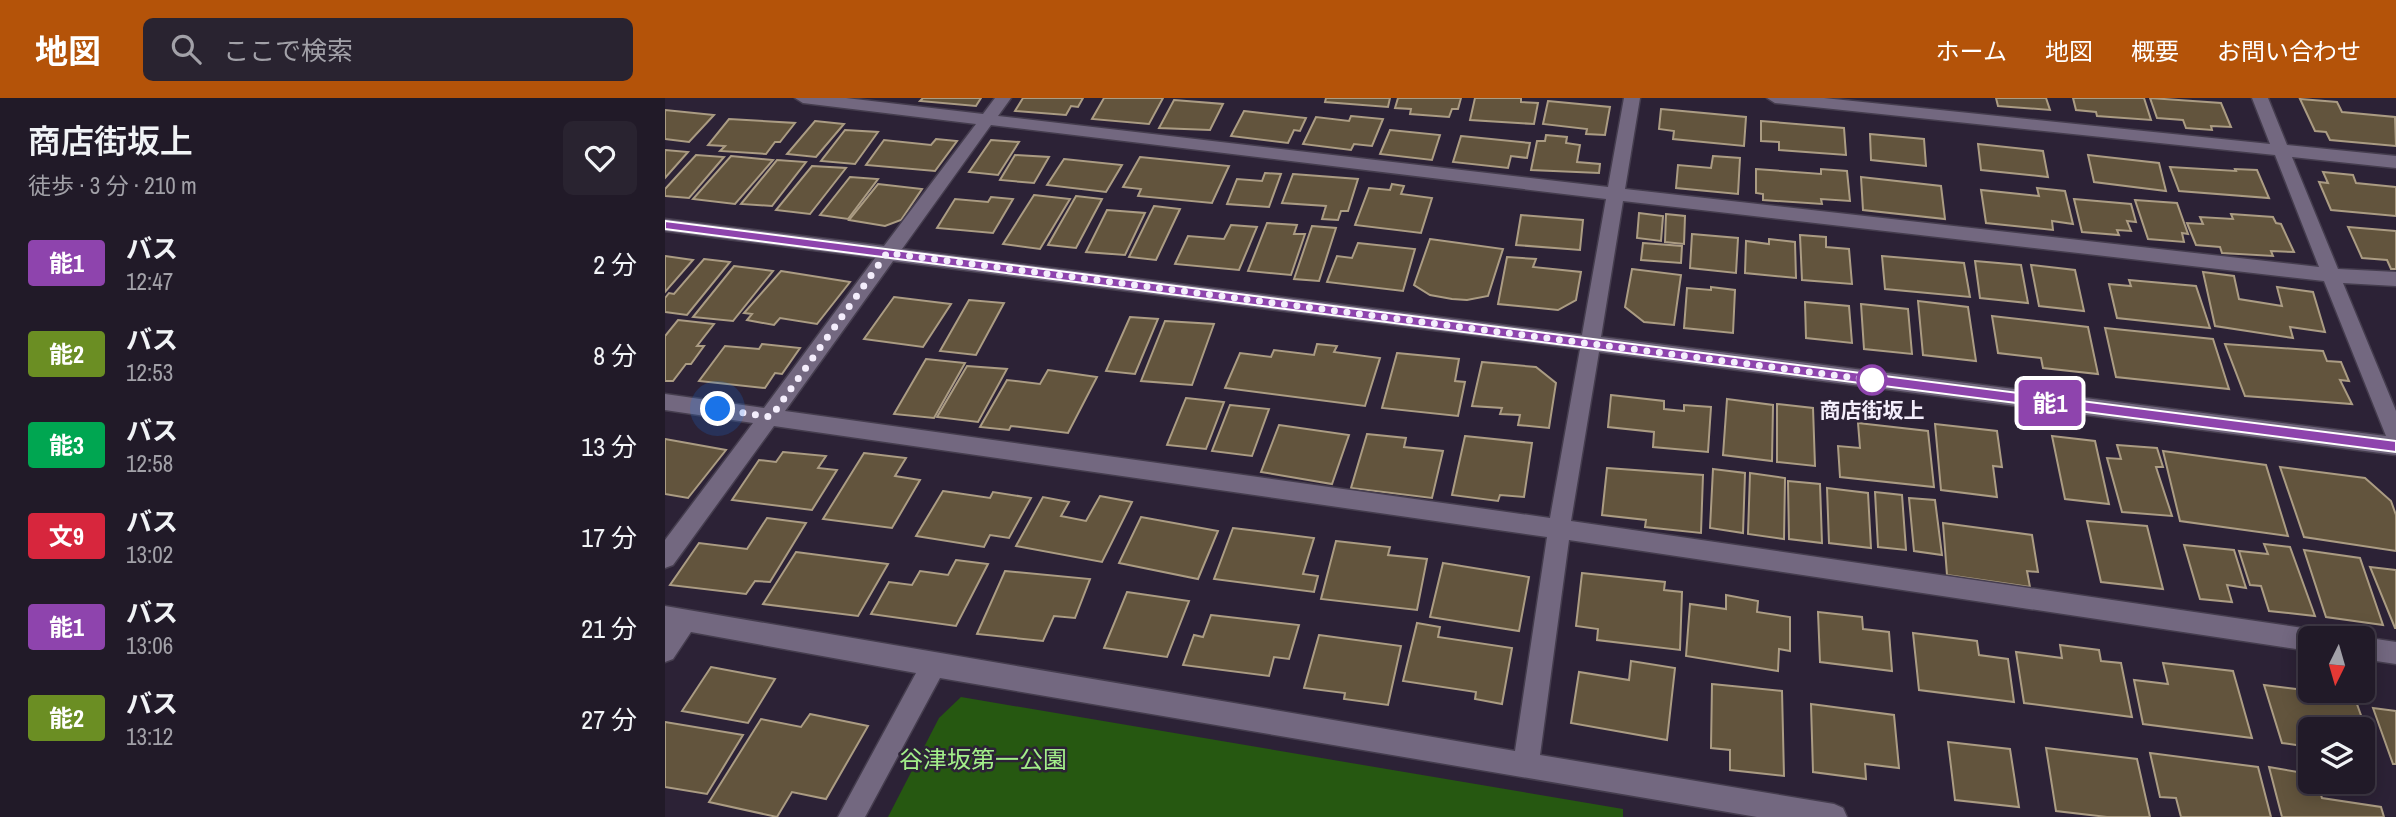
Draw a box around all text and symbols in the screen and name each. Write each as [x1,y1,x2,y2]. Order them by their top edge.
search box [143,18,633,81]
text: 地図 [35,29,101,73]
icon: search [167,30,205,68]
text: ここで検索 [223,33,353,68]
text: ホーム [1936,35,2007,67]
text: 地図 [2045,35,2093,67]
text: 概要 [2131,35,2179,67]
text: お問い合わせ [2217,35,2361,67]
text: 商店街坂上 [28,119,193,163]
button: heart [563,121,637,195]
text: 徒歩 · 3 分 · 210 m [28,170,197,201]
text: バス [126,231,178,266]
text: 能1 [49,247,84,279]
text: 2 分 [593,247,637,282]
text: 12:47 [126,266,173,297]
text: バス [126,322,178,357]
text: 能2 [49,338,84,370]
text: 8 分 [593,338,637,373]
text: 12:53 [126,357,173,388]
marker: 商店街坂上 [1857,365,1887,395]
line badge: 能1 [2019,380,2081,426]
text: 能1 [2033,387,2067,419]
your location [700,391,735,426]
place label: 商店街坂上 [1820,396,1925,425]
text: バス [126,413,178,448]
text: 能3 [49,429,84,461]
text: 13 分 [581,429,637,464]
text: 12:58 [126,448,173,479]
text: バス [126,504,178,539]
text: 文9 [49,520,84,552]
text: 17 分 [581,520,637,555]
text: 13:02 [126,539,173,570]
text: バス [126,595,178,630]
text: 能1 [49,611,84,643]
text: 21 分 [581,611,637,646]
north arrow [2298,626,2375,704]
map controls [2298,626,2375,794]
text: 13:06 [126,630,173,661]
text: バス [126,686,178,721]
text: 能2 [49,702,84,734]
text: 27 分 [581,702,637,737]
button: layers [2298,717,2375,794]
text: 13:12 [126,721,173,752]
park label: 谷津坂第一公園 [899,743,1067,775]

